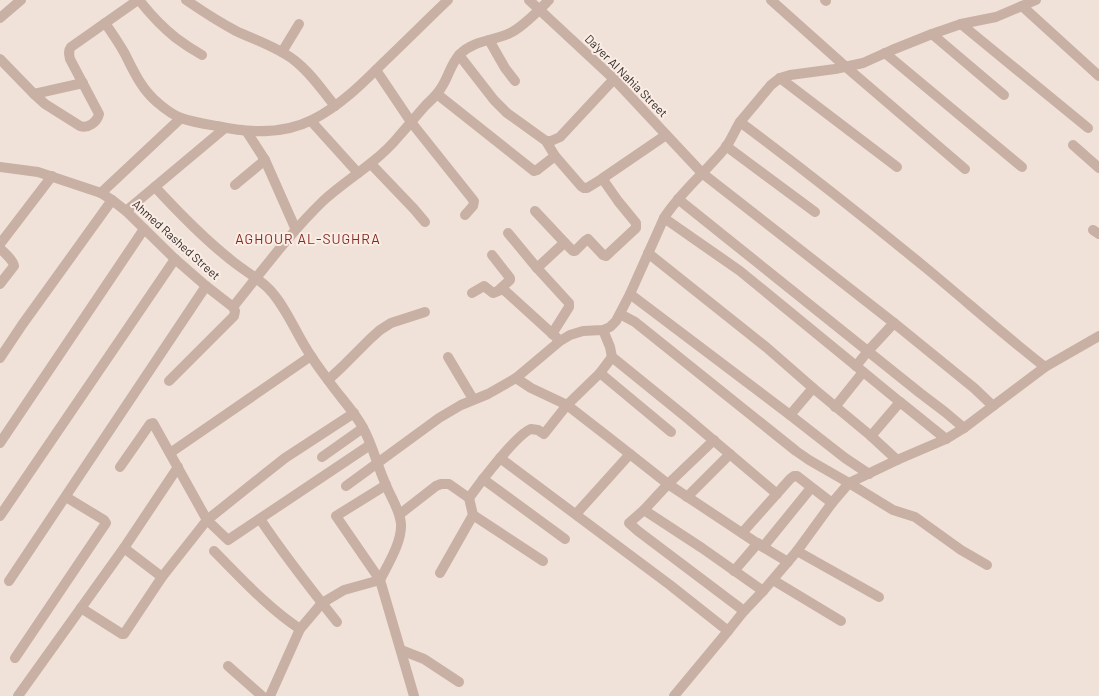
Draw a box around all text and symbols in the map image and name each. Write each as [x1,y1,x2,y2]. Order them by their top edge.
street label: Da'yer Al Nahia Street [583,31,671,119]
street label: Ahmed Rashed Street [130,196,223,282]
district label: AGHOUR AL-SUGHRA [235,230,381,247]

